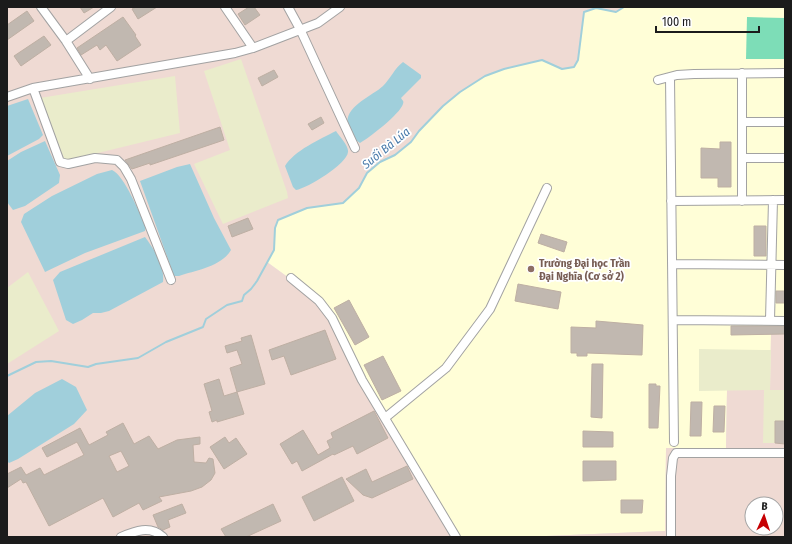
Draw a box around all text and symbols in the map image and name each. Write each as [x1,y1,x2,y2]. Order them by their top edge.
scale bar [656,8,759,34]
text: 100 m [662,15,691,29]
water label: Suối Bà Lúa [358,124,413,172]
place label: Trường Đại học Trần Đại Nghĩa (Cơ sở 2) [539,257,630,283]
marker: Trường Đại học Trần Đại Nghĩa (Cơ sở 2) [526,264,536,274]
north arrow [744,496,784,536]
text: B [761,500,768,513]

